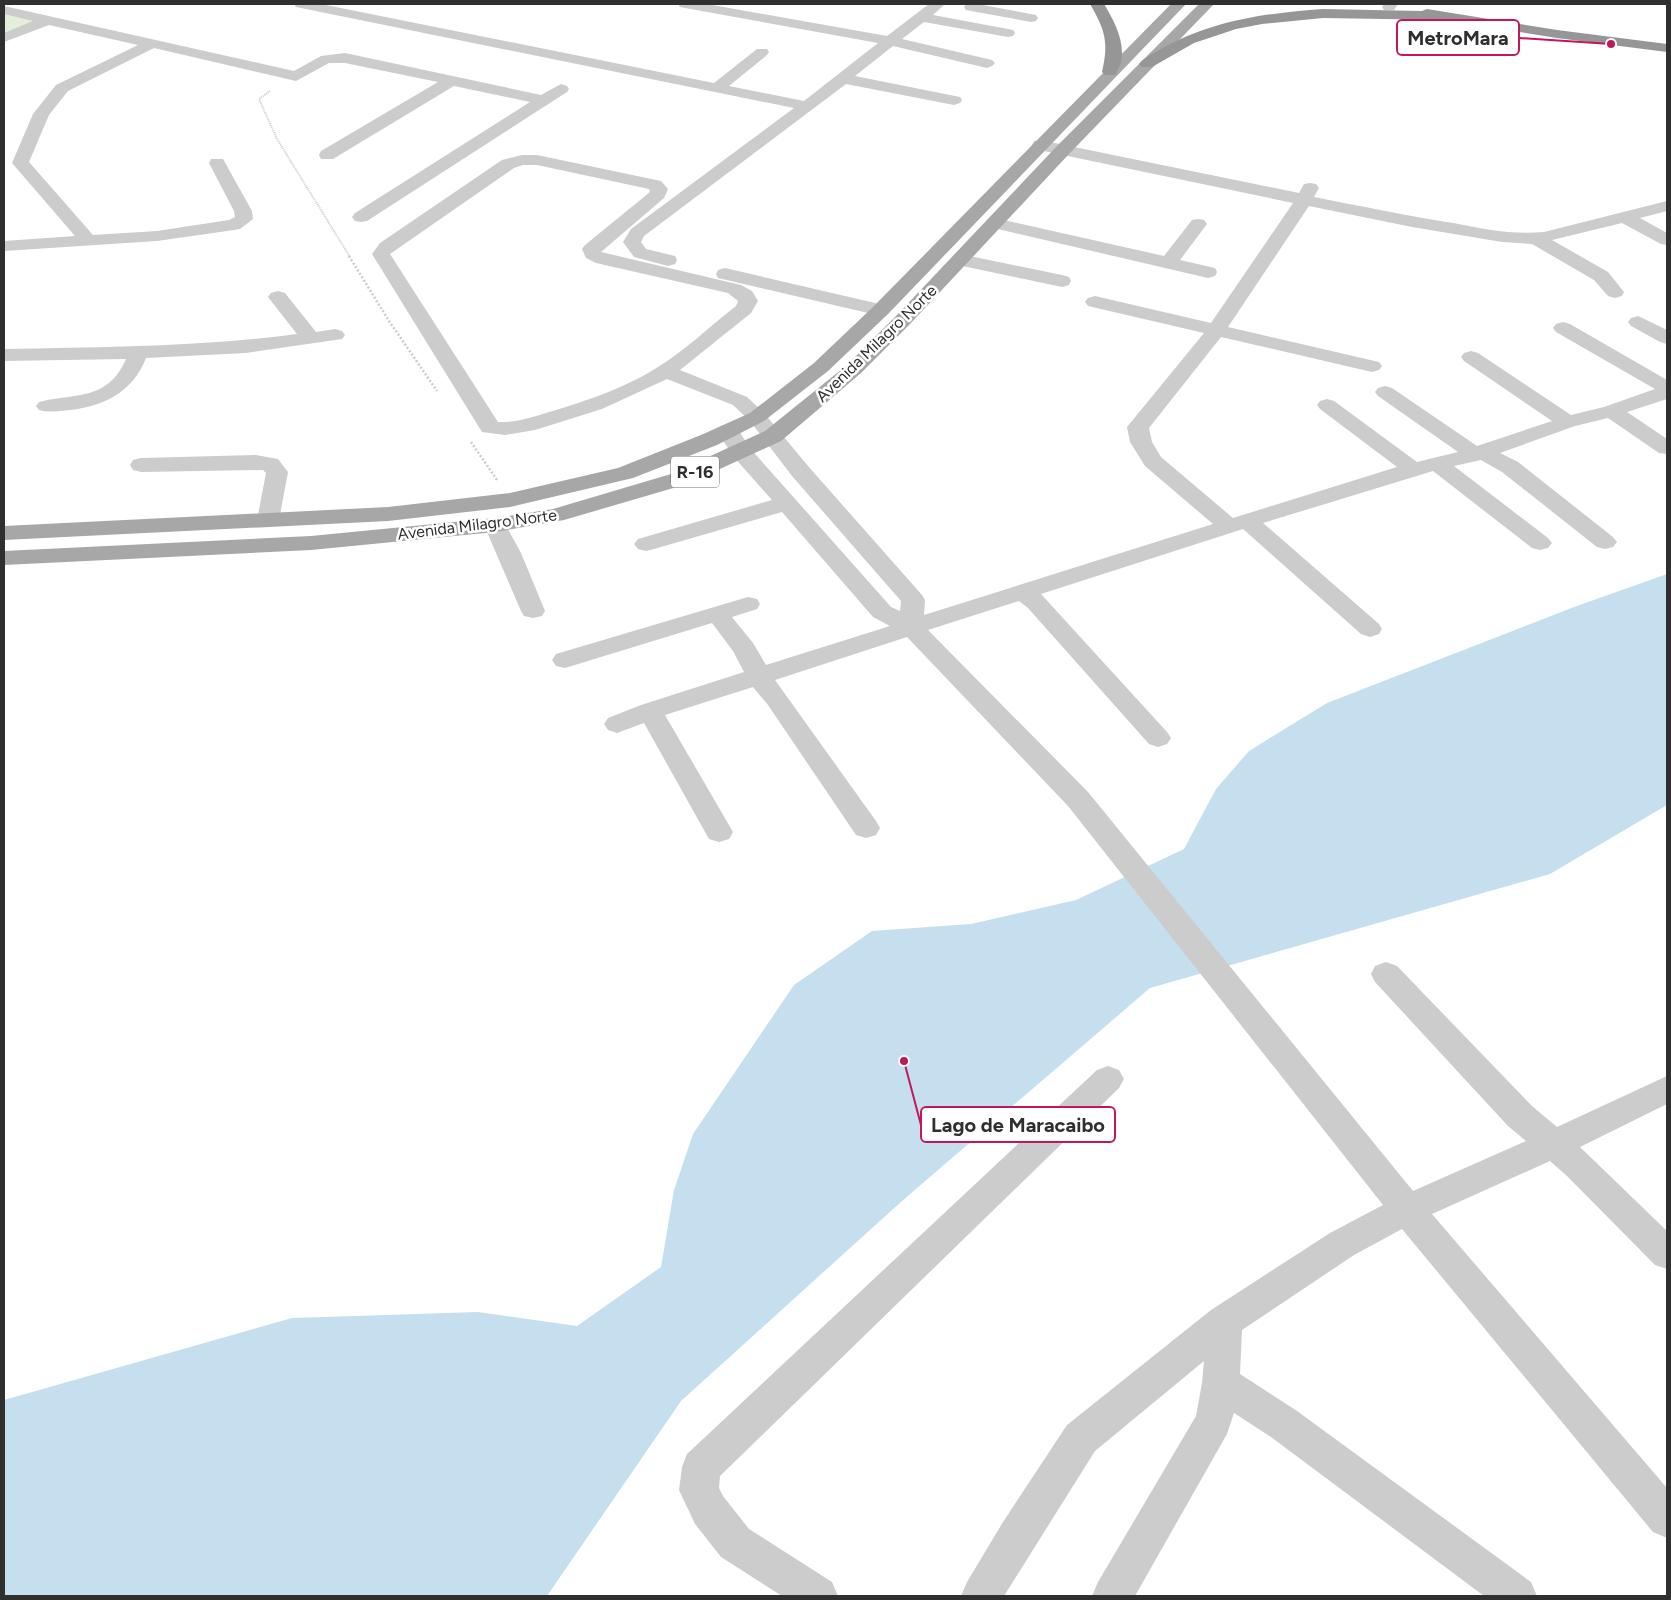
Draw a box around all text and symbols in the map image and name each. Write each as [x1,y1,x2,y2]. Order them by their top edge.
callout: MetroMara [1397,20,1519,55]
text: MetroMara [1407,26,1509,50]
street label: Avenida Milagro Norte [812,281,941,406]
road number: R-16 [671,457,719,488]
street label: Avenida Milagro Norte [396,505,558,544]
callout: Lago de Maracaibo [921,1107,1115,1142]
text: Lago de Maracaibo [931,1113,1105,1137]

